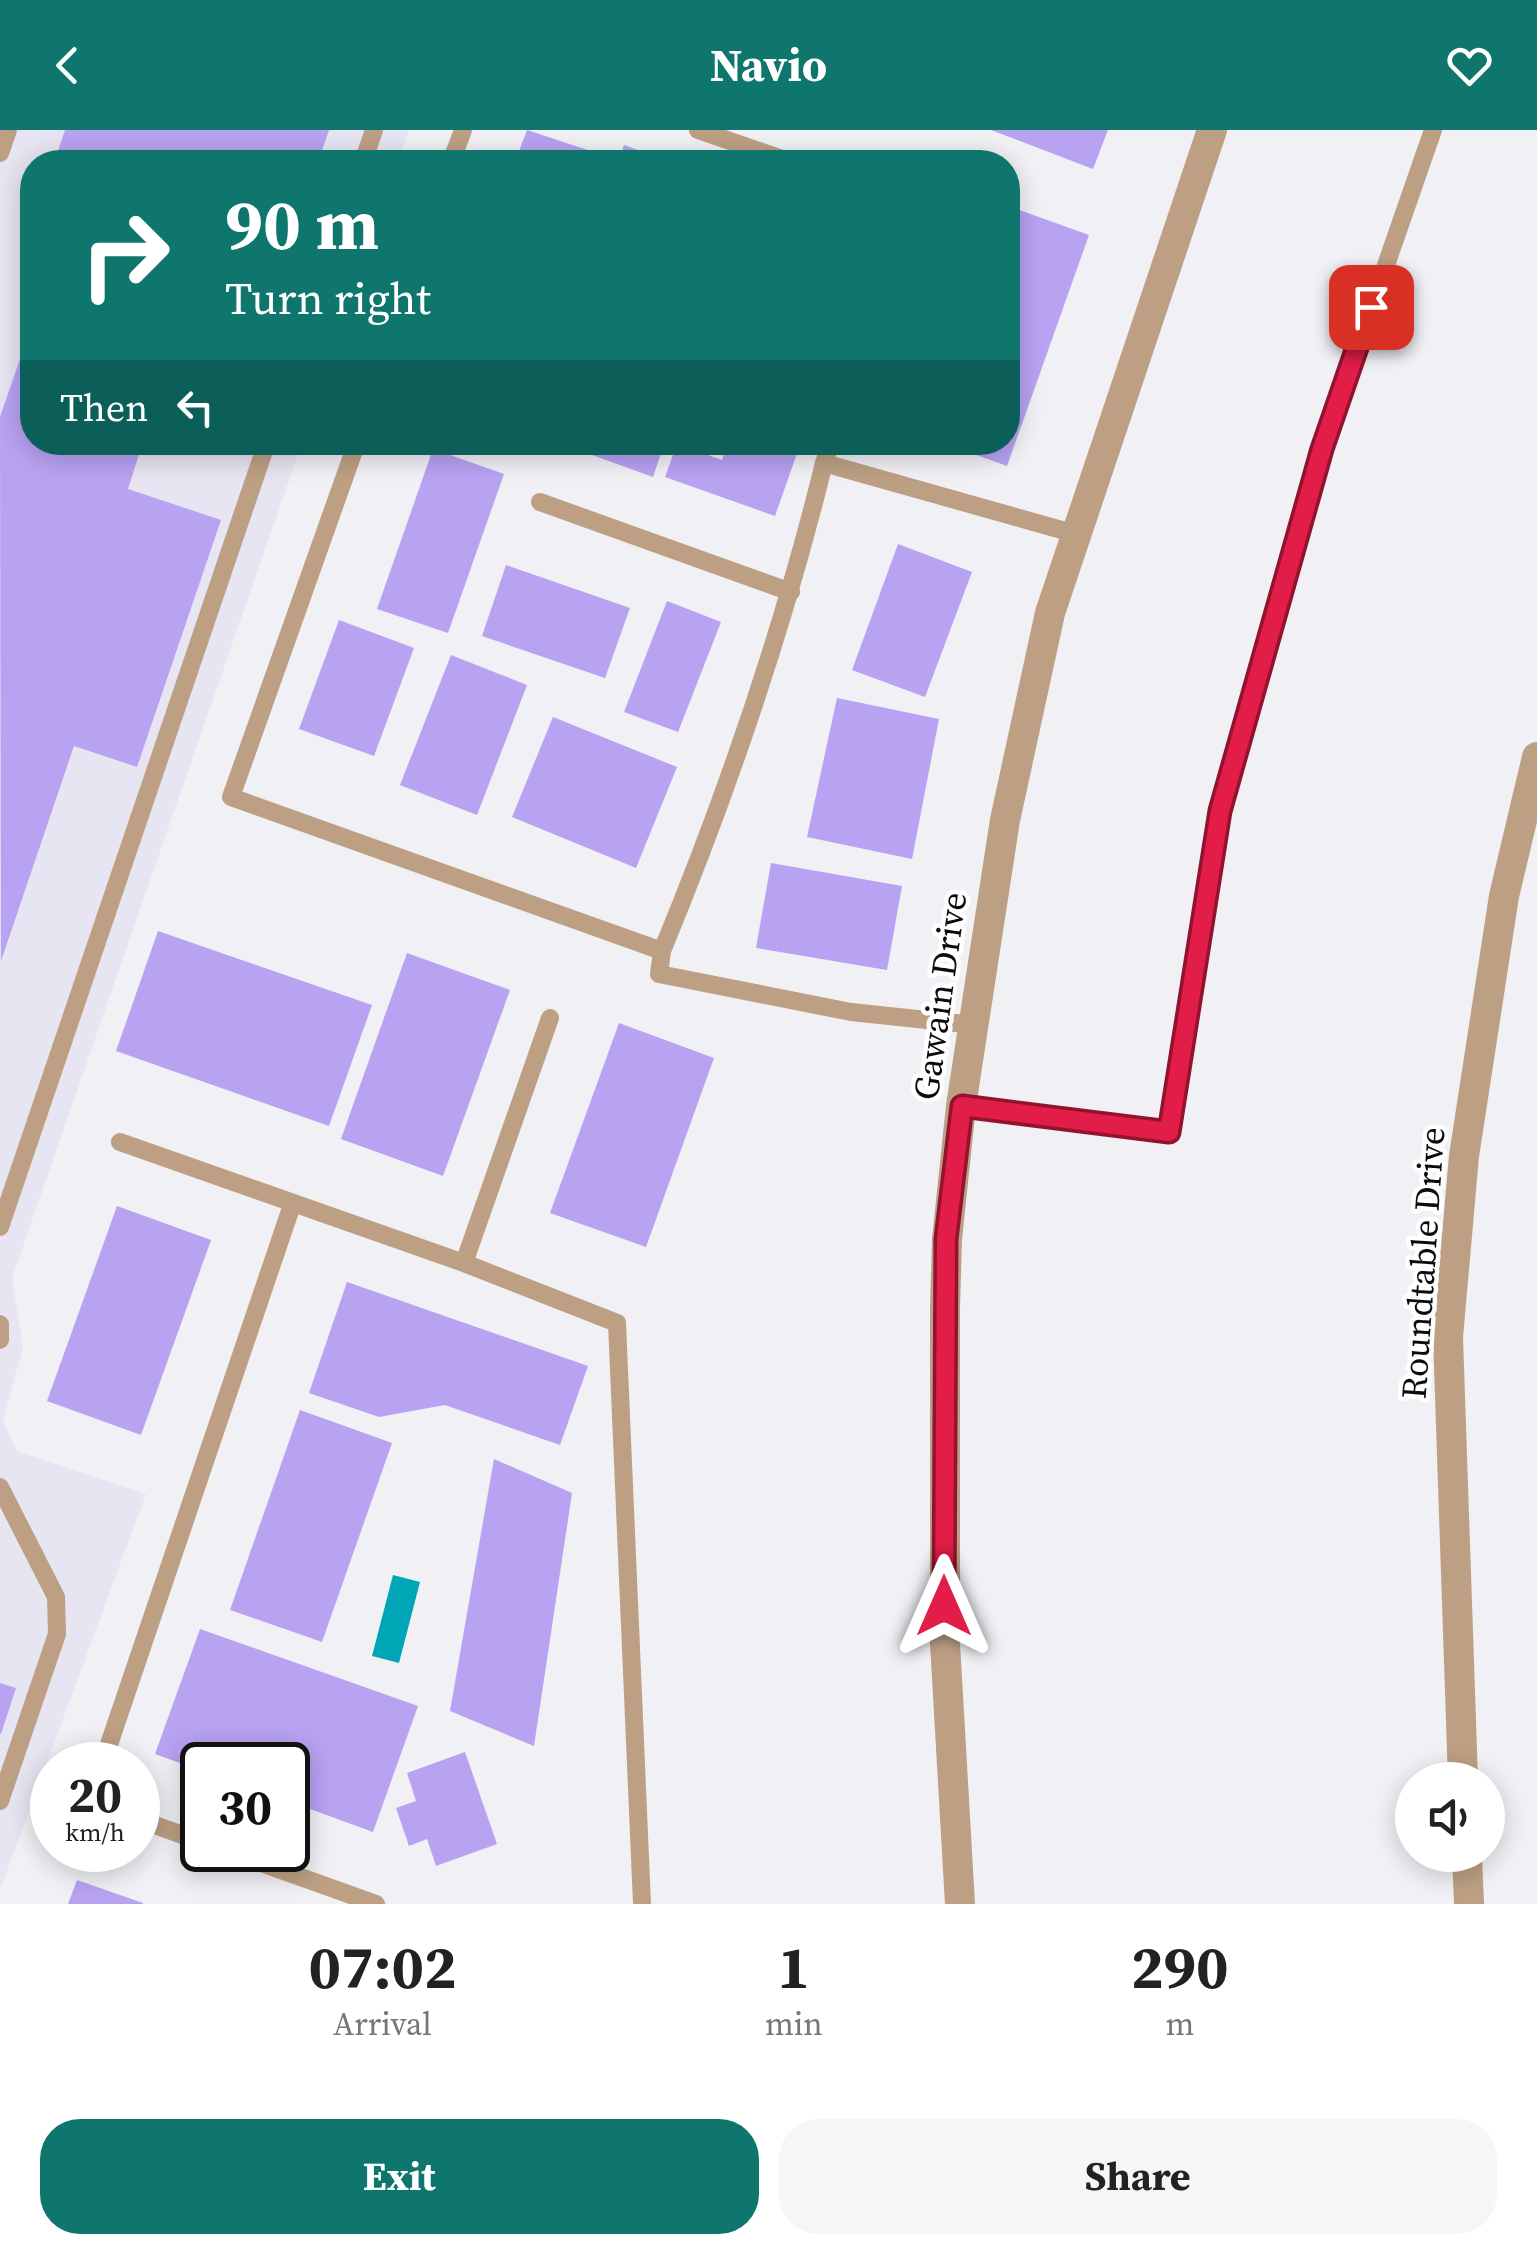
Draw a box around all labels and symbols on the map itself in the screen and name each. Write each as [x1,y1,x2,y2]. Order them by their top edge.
pin [1329,265,1414,350]
street label: Gawain Drive [902,889,978,1103]
street label: Roundtable Drive [1390,1125,1456,1401]
position arrow [892,1554,996,1658]
speed limit sign: 30 [180,1742,310,1872]

